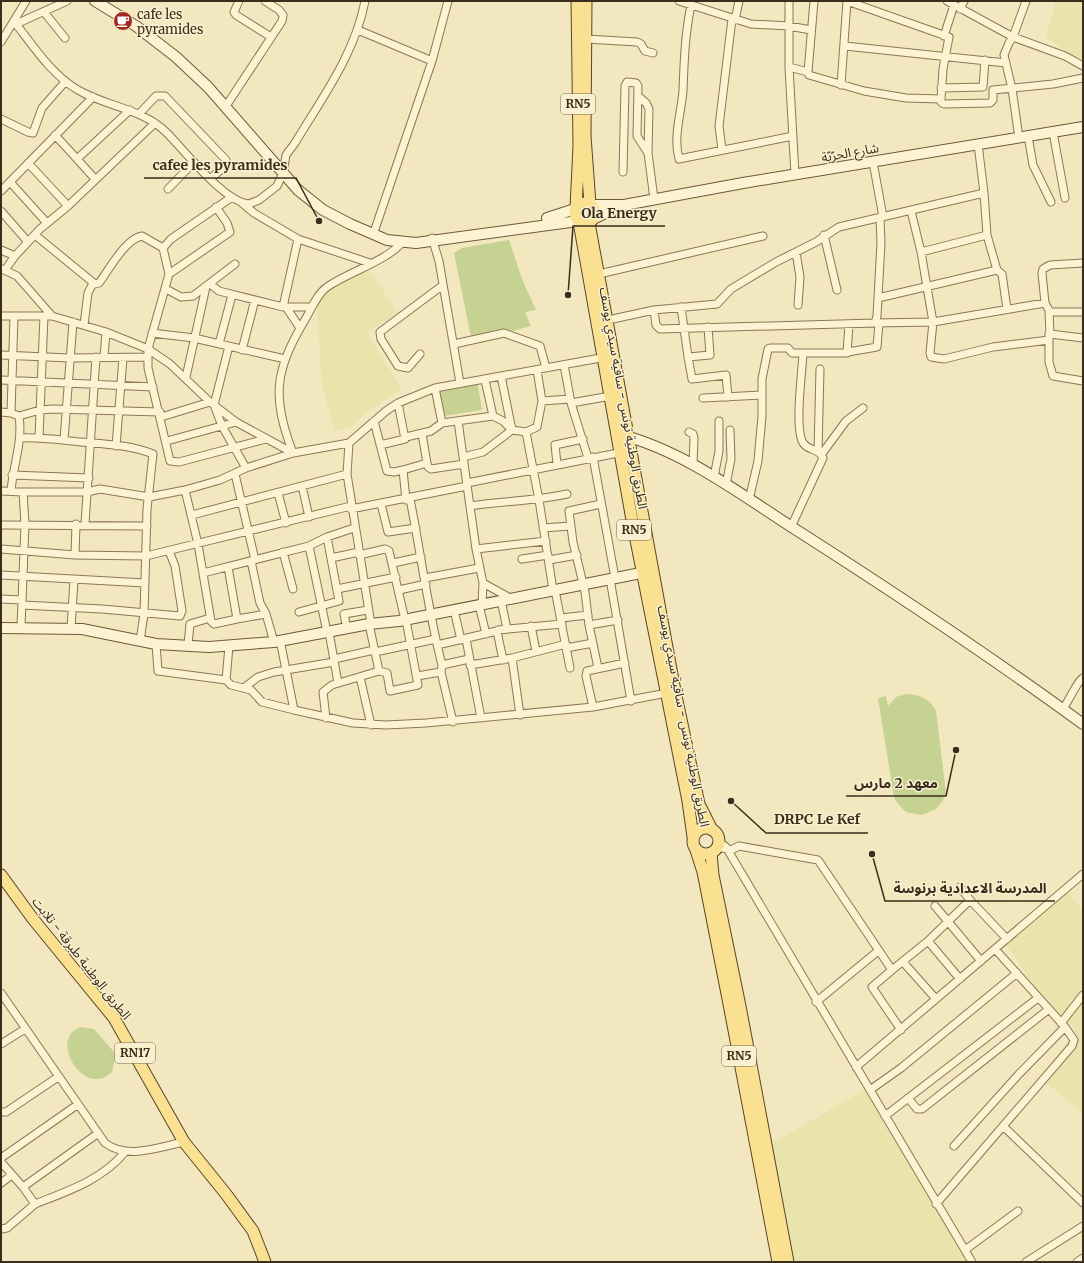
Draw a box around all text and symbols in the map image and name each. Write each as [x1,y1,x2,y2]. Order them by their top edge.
place label: cafe les pyramides [137,6,203,38]
cafe icon: cafe les pyramides [112,10,134,32]
road number: RN5 [561,94,595,114]
street label: شارع الحرّيّة [820,139,881,168]
callout: cafee les pyramides [144,152,296,178]
text: cafee les pyramides [152,156,288,174]
callout: Ola Energy [573,200,665,226]
text: Ola Energy [581,204,657,222]
street label: الطريق الوطنية تونس - ساقية سيدي يوسف [594,286,651,511]
road number: RN5 [617,520,651,540]
street label: الطريق الوطنية تونس - ساقية سيدي يوسف [652,604,713,829]
callout: معهد 2 مارس [846,770,946,796]
text: معهد 2 مارس [854,774,938,792]
callout: DRPC Le Kef [766,807,868,833]
text: DRPC Le Kef [774,810,860,828]
callout: المدرسة الاعدادية برنوسة [885,875,1055,901]
text: المدرسة الاعدادية برنوسة [893,879,1047,897]
street label: الطريق الوطنية طبرقة - تلابت [28,893,135,1023]
road number: RN17 [115,1043,155,1063]
road number: RN5 [722,1046,756,1066]

